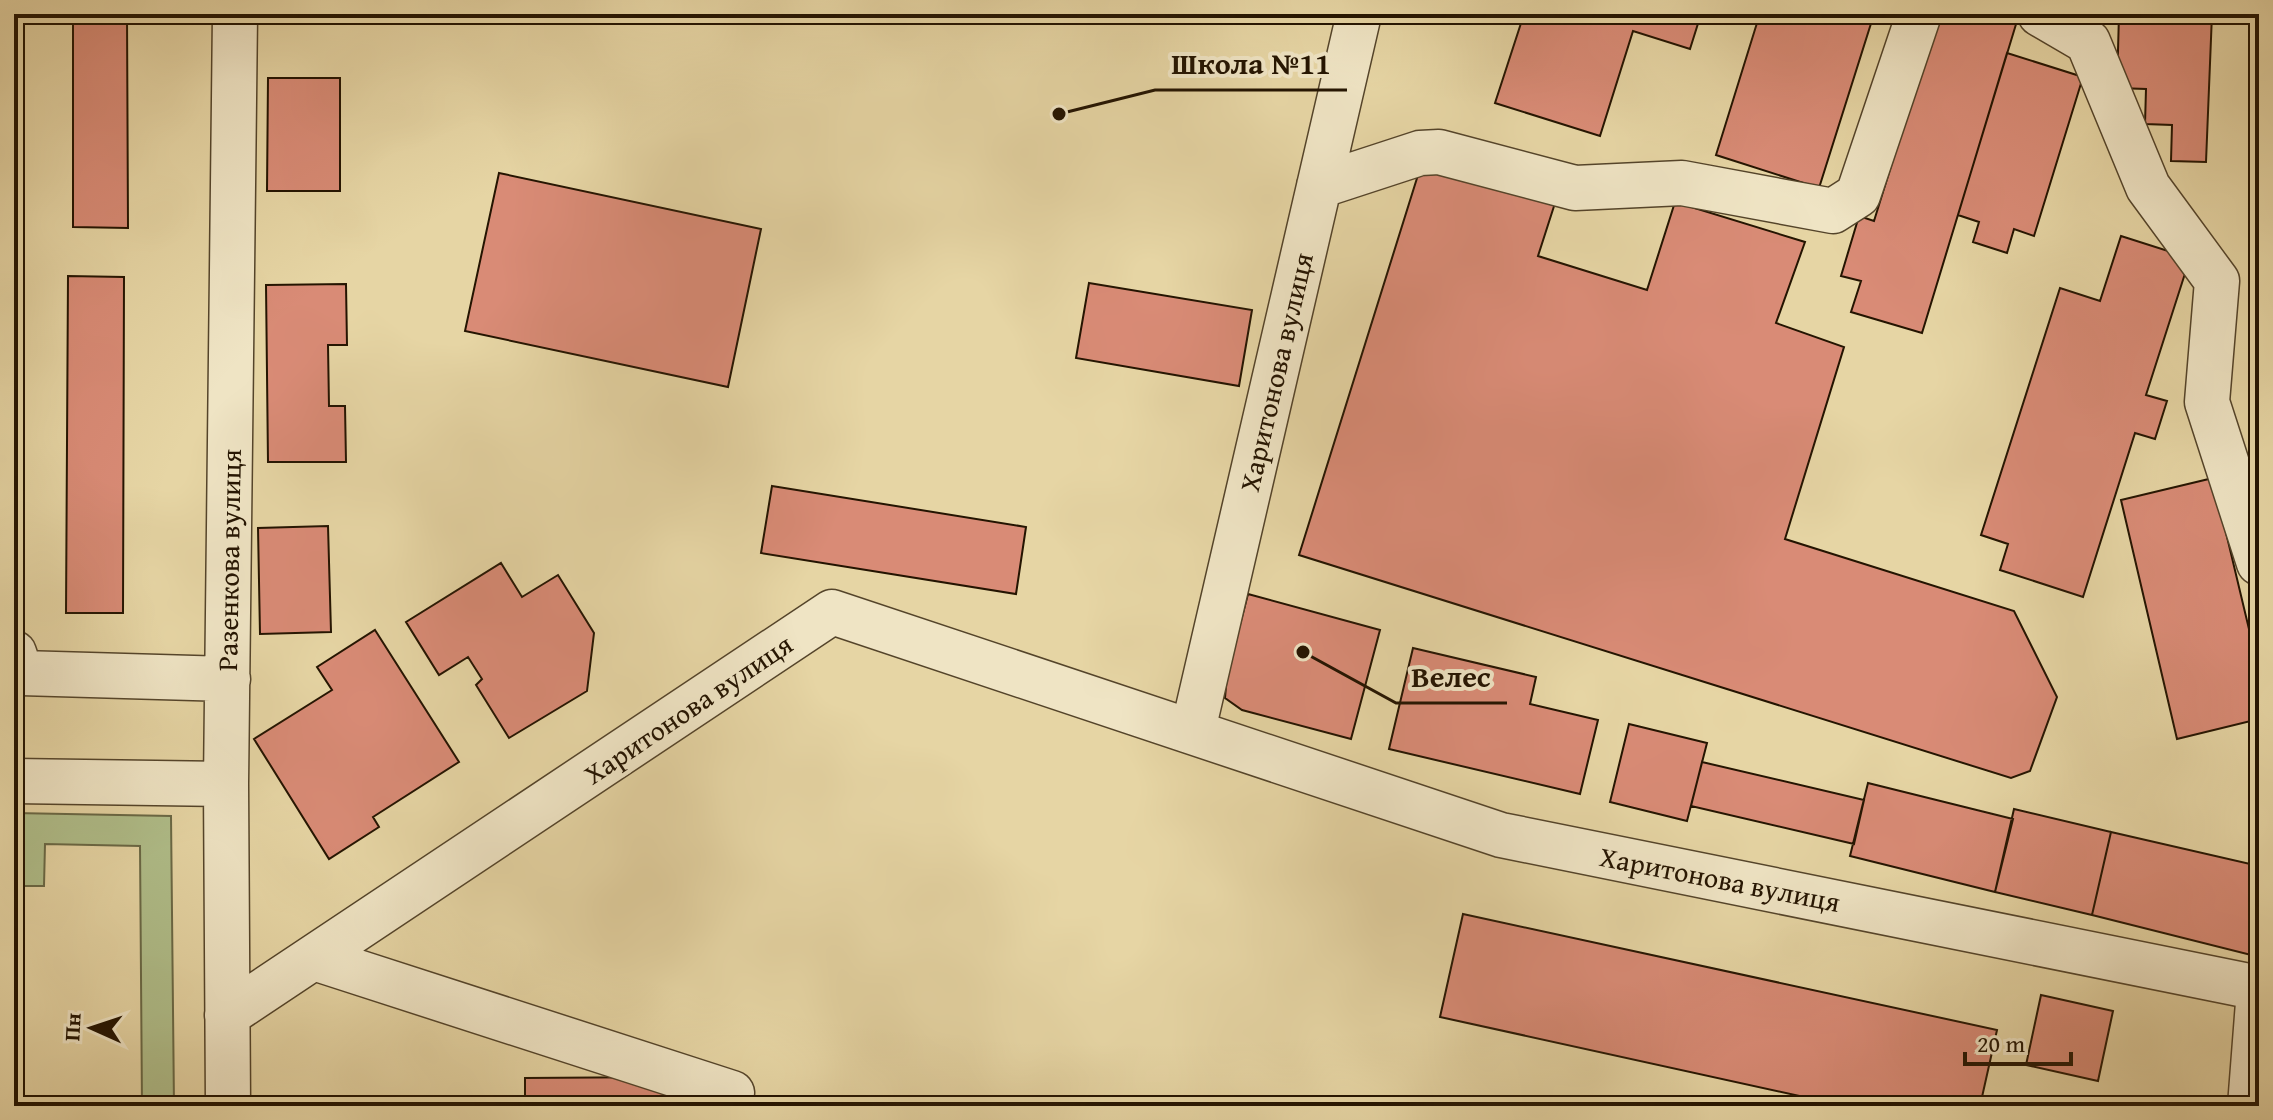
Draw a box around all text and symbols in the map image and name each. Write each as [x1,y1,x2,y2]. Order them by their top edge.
callout: Школа №11 [1155,36,1347,90]
text: Школа №11 [1171,41,1331,85]
street label: Харитонова вулиця [1228,248,1323,495]
street label: Разенкова вулиця [206,449,251,671]
street label: Харитонова вулиця [575,623,800,794]
callout: Велес [1396,649,1507,703]
text: Велес [1411,654,1491,698]
street label: Харитонова вулиця [1596,835,1844,922]
north arrow [52,988,132,1068]
text: Пн [55,1012,89,1042]
scale bar [1965,1016,2071,1066]
text: 20 m [1977,1026,2025,1061]

